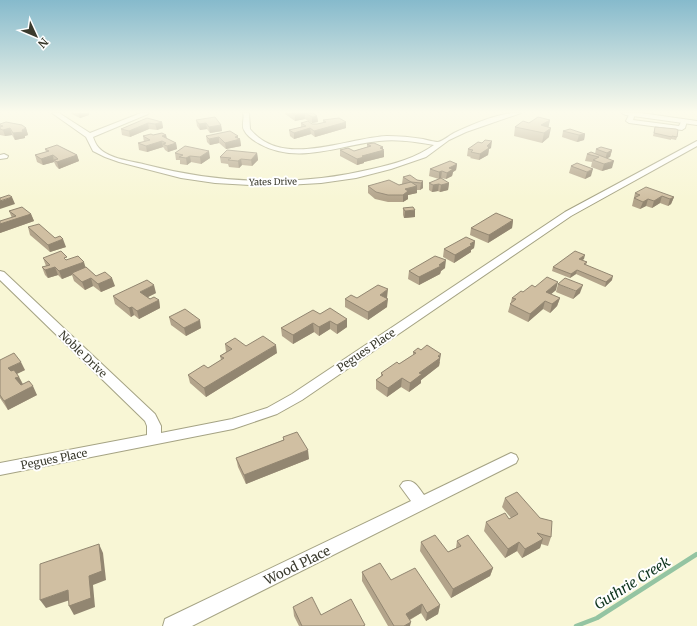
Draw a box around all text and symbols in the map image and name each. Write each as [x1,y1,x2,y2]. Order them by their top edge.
north arrow [16,16,56,56]
text: N [35,35,51,51]
street label: Yates Drive [248,176,297,187]
street label: Pegues Place [334,325,398,375]
street label: Noble Drive [56,328,110,381]
street label: Pegues Place [19,446,89,472]
street label: Wood Place [260,542,333,589]
water label: Guthrie Creek [591,552,674,613]

